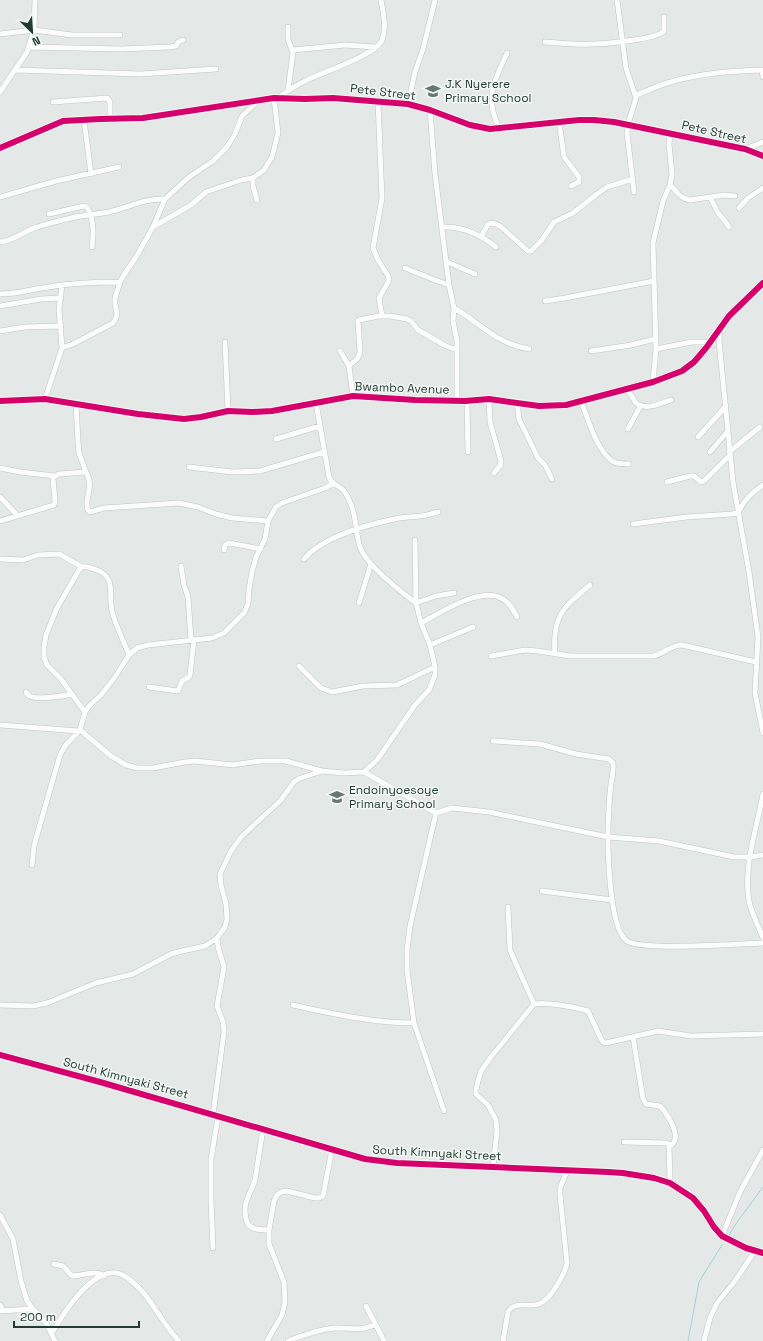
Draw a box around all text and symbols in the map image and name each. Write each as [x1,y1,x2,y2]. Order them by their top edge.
north arrow [12,12,52,52]
text: N [30,33,43,49]
place label: J.K Nyerere Primary School [445,76,532,106]
street label: Pete Street [349,80,417,104]
school or university icon: J.K Nyerere Primary School [424,82,442,100]
street label: Pete Street [680,117,748,147]
street label: Bwambo Avenue [354,378,450,398]
place label: Endoinyoesoye Primary School [349,782,439,812]
school or university icon: Endoinyoesoye Primary School [328,788,346,806]
street label: South Kimnyaki Street [61,1054,191,1102]
street label: South Kimnyaki Street [372,1142,502,1164]
scale bar [14,1303,139,1329]
text: 200 m [20,1309,56,1325]

